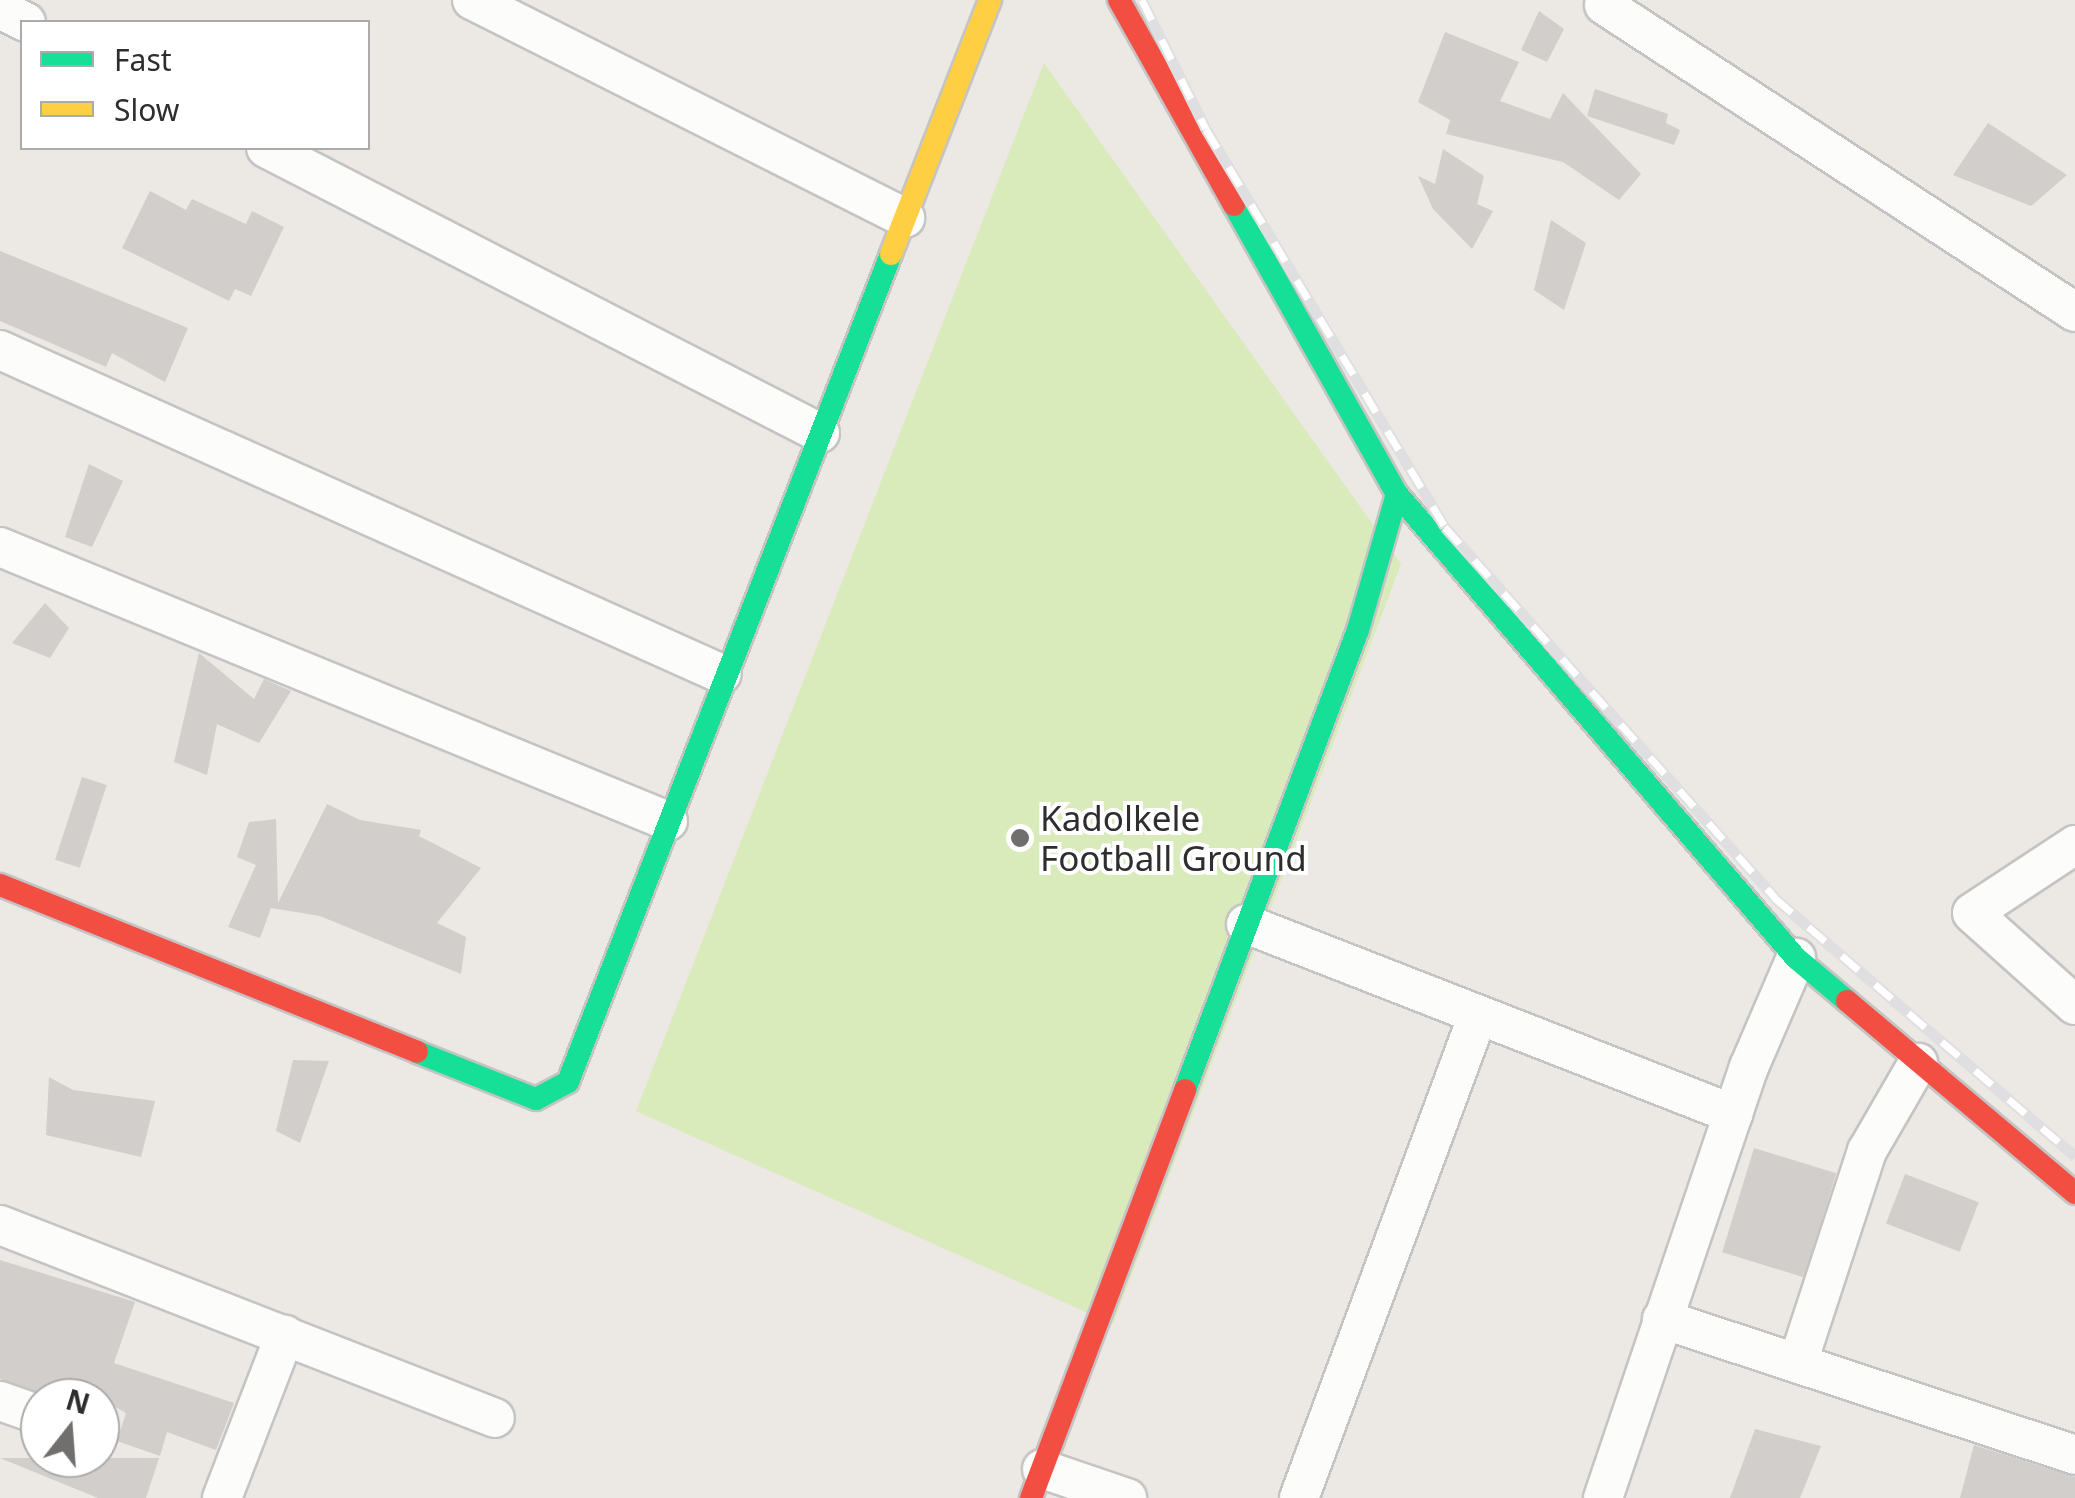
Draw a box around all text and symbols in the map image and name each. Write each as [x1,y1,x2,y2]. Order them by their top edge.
legend [20,20,370,150]
text: Fast [114,39,172,80]
text: Slow [114,89,179,130]
place label: Kadolkele Football Ground [1040,797,1307,879]
marker: Kadolkele Football Ground [1009,827,1031,849]
north arrow [20,1378,120,1478]
text: N [62,1380,95,1423]

